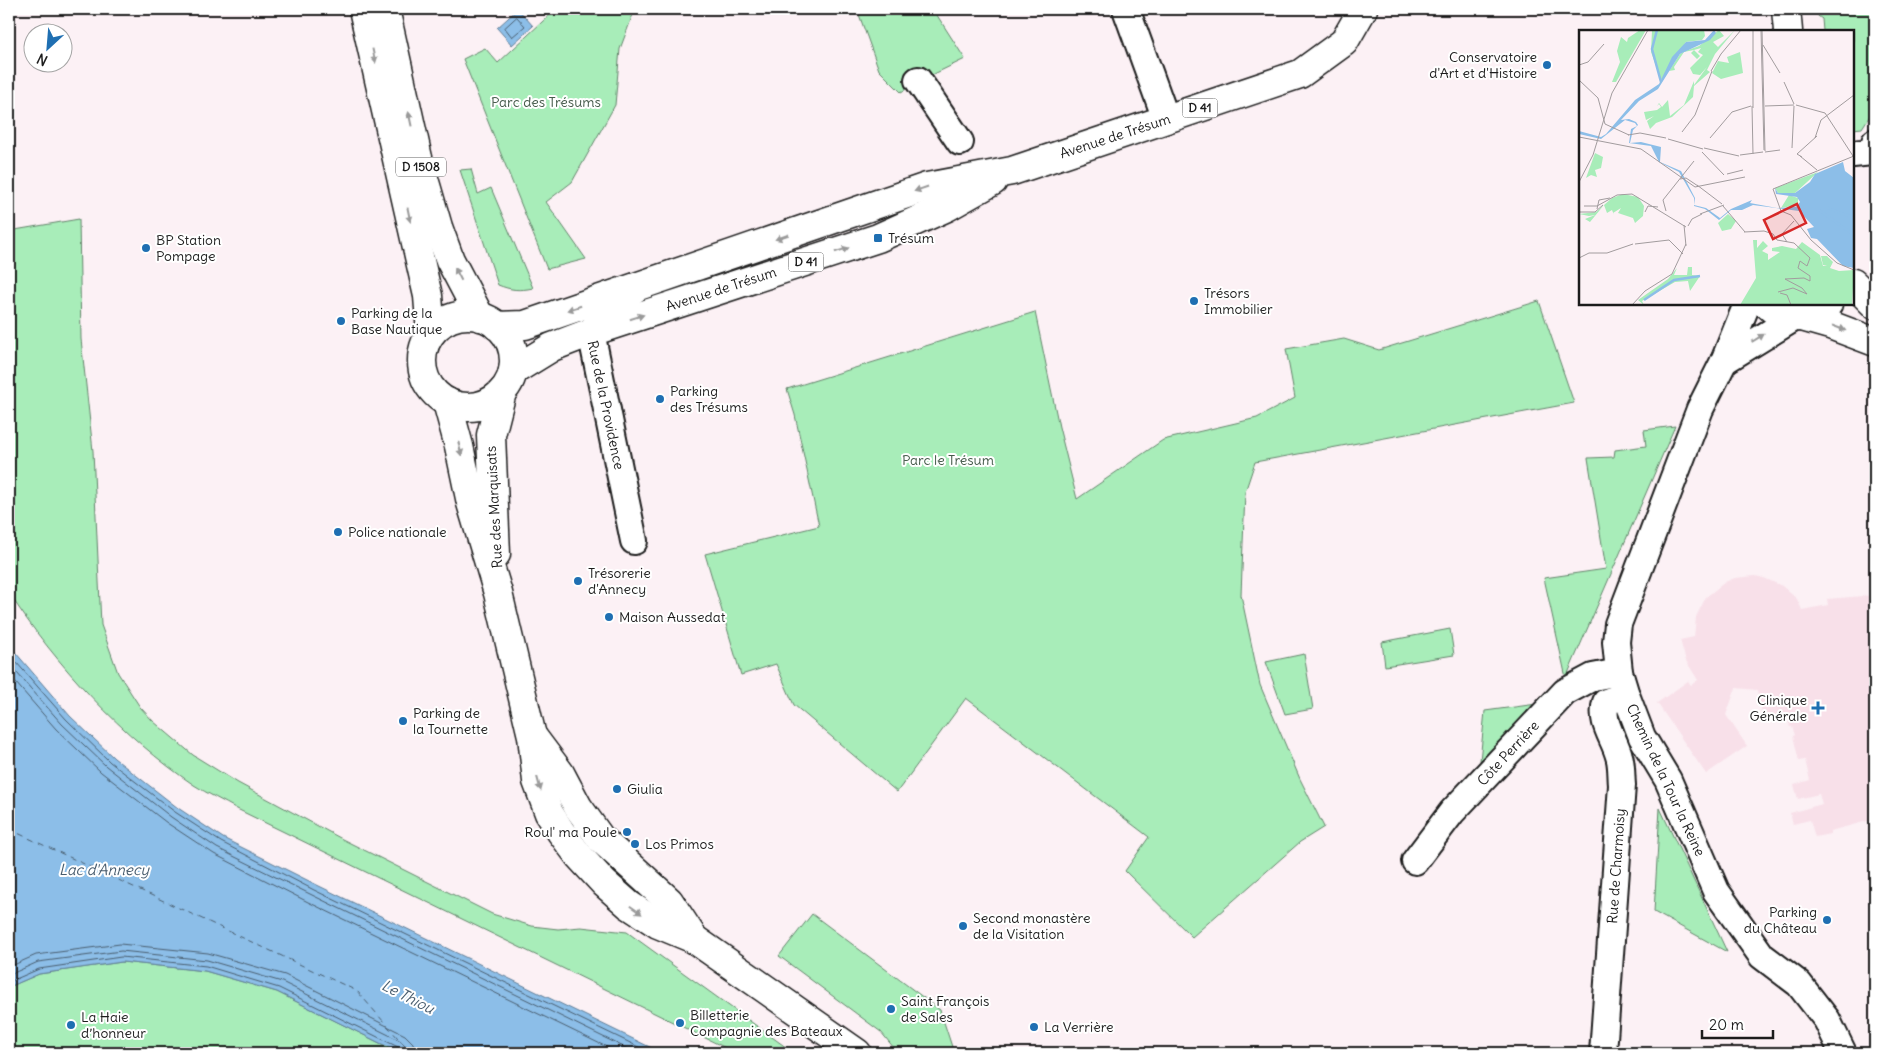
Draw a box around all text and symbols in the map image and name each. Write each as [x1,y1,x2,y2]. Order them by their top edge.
north arrow [22,22,72,72]
inset map [1579,30,1854,305]
place label: Conservatoire d'Art et d'Histoire [1429,48,1537,82]
text: N [34,49,51,70]
one-way arrow [370,49,378,64]
marker: Conservatoire d'Art et d'Histoire [1541,59,1553,71]
park label: Parc des Trésums [491,93,601,111]
road number: D 41 [1182,99,1218,118]
street label: Avenue de Trésum [1057,110,1173,162]
one-way arrow [405,111,413,127]
road number: D 1508 [396,158,446,176]
one-way arrow [913,185,928,193]
one-way arrow [405,207,413,223]
place label: Trésum [888,229,934,247]
place label: BP Station Pompage [156,231,221,265]
marker: Trésum [872,232,884,244]
one-way arrow [774,234,789,241]
marker: BP Station Pompage [140,242,152,254]
one-way arrow [834,246,849,253]
road number: D 41 [788,252,824,272]
street label: Avenue de Trésum [663,263,779,315]
one-way arrow [454,267,462,281]
place label: Trésors Immobilier [1204,284,1273,318]
marker: Trésors Immobilier [1188,295,1200,307]
place label: Parking de la Base Nautique [351,304,442,338]
one-way arrow [566,305,581,312]
one-way arrow [630,312,645,320]
marker: Parking de la Base Nautique [335,315,347,327]
one-way arrow [1832,324,1847,332]
one-way arrow [1752,334,1765,343]
street label: Rue de la Providence [584,339,628,471]
place label: Parking des Trésums [670,382,748,416]
marker: Parking des Trésums [654,393,666,405]
one-way arrow [456,442,464,457]
street label: Rue des Marquisats [482,445,506,569]
park label: Parc le Trésum [902,451,994,469]
place label: Police nationale [348,523,447,541]
marker: Police nationale [332,526,344,538]
place label: Trésorerie d'Annecy [588,564,651,598]
marker: Trésorerie d'Annecy [572,575,584,587]
place label: Maison Aussedat [619,608,726,626]
marker: Maison Aussedat [603,611,615,623]
place label: Clinique Générale [1749,691,1807,725]
street label: Chemin de la Tour la Reine [1623,701,1709,859]
marker: Clinique Générale [1811,701,1825,715]
place label: Parking de la Tournette [413,704,488,738]
marker: Parking de la Tournette [397,715,409,727]
street label: Côte Perrière [1473,717,1543,789]
one-way arrow [535,776,543,791]
place label: Giulia [627,780,663,798]
marker: Giulia [611,783,623,795]
street label: Rue de Charmoisy [1603,808,1629,924]
place label: Roul' ma Poule [525,823,617,841]
marker: Roul' ma Poule [621,826,633,838]
place label: Los Primos [645,835,714,853]
marker: Los Primos [629,838,641,850]
water label: Lac d'Annecy [59,860,151,879]
place label: Parking du Château [1744,903,1817,937]
one-way arrow [629,905,643,915]
place label: Second monastère de la Visitation [973,909,1090,943]
marker: Parking du Château [1821,914,1833,926]
marker: Second monastère de la Visitation [957,920,969,932]
water label: Le Thiou [379,975,439,1018]
place label: Saint François de Sales [901,992,989,1026]
marker: Saint François de Sales [885,1003,897,1015]
place label: Billetterie Compagnie des Bateaux [690,1006,843,1040]
scale bar [1702,1007,1773,1039]
place label: La Haie d’honneur [81,1008,146,1042]
text: 20 m [1709,1015,1744,1034]
marker: Billetterie Compagnie des Bateaux [674,1017,686,1029]
place label: La Verrière [1044,1018,1114,1036]
marker: La Haie d’honneur [65,1019,77,1031]
marker: La Verrière [1028,1021,1040,1033]

